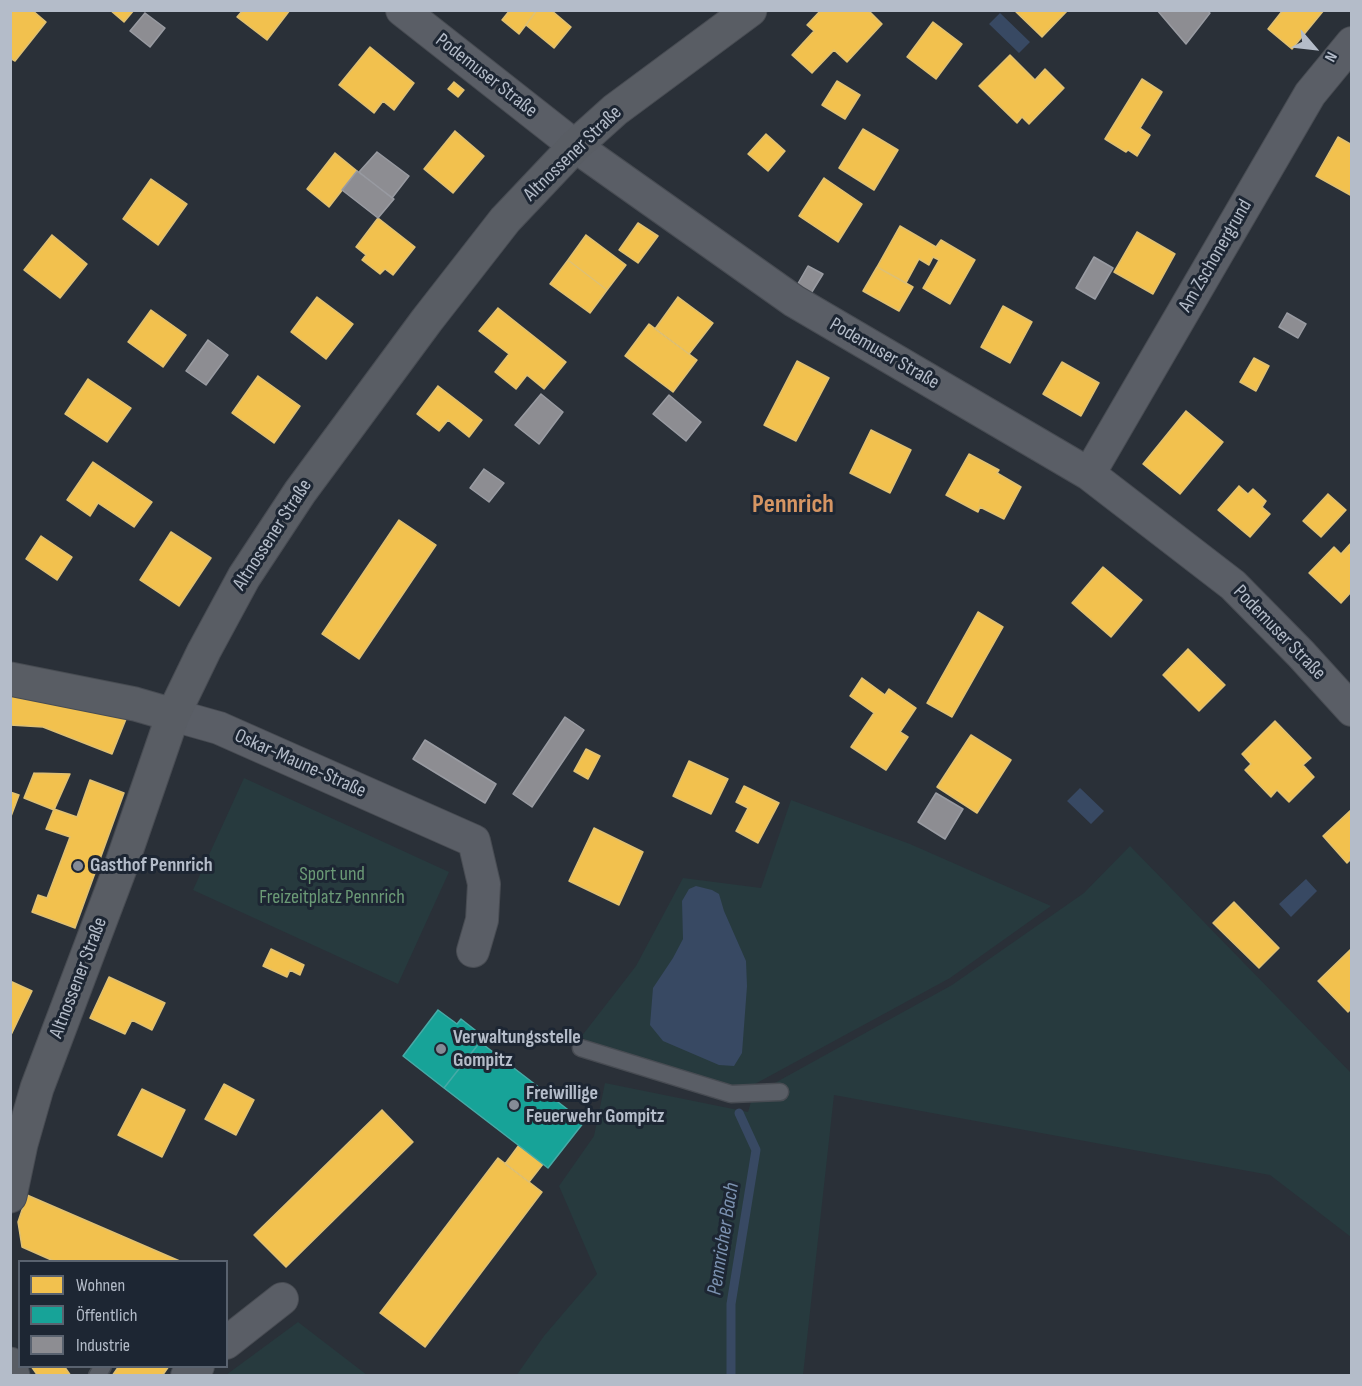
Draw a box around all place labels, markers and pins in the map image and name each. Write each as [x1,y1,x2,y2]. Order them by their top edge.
place label: Gasthof Pennrich [90,854,213,878]
marker: Gasthof Pennrich [71,859,85,873]
place label: Verwaltungsstelle Gompitz [453,1026,581,1073]
marker: Verwaltungsstelle Gompitz [434,1042,448,1056]
place label: Freiwillige Feuerwehr Gompitz [526,1082,665,1129]
marker: Freiwillige Feuerwehr Gompitz [507,1098,521,1112]

